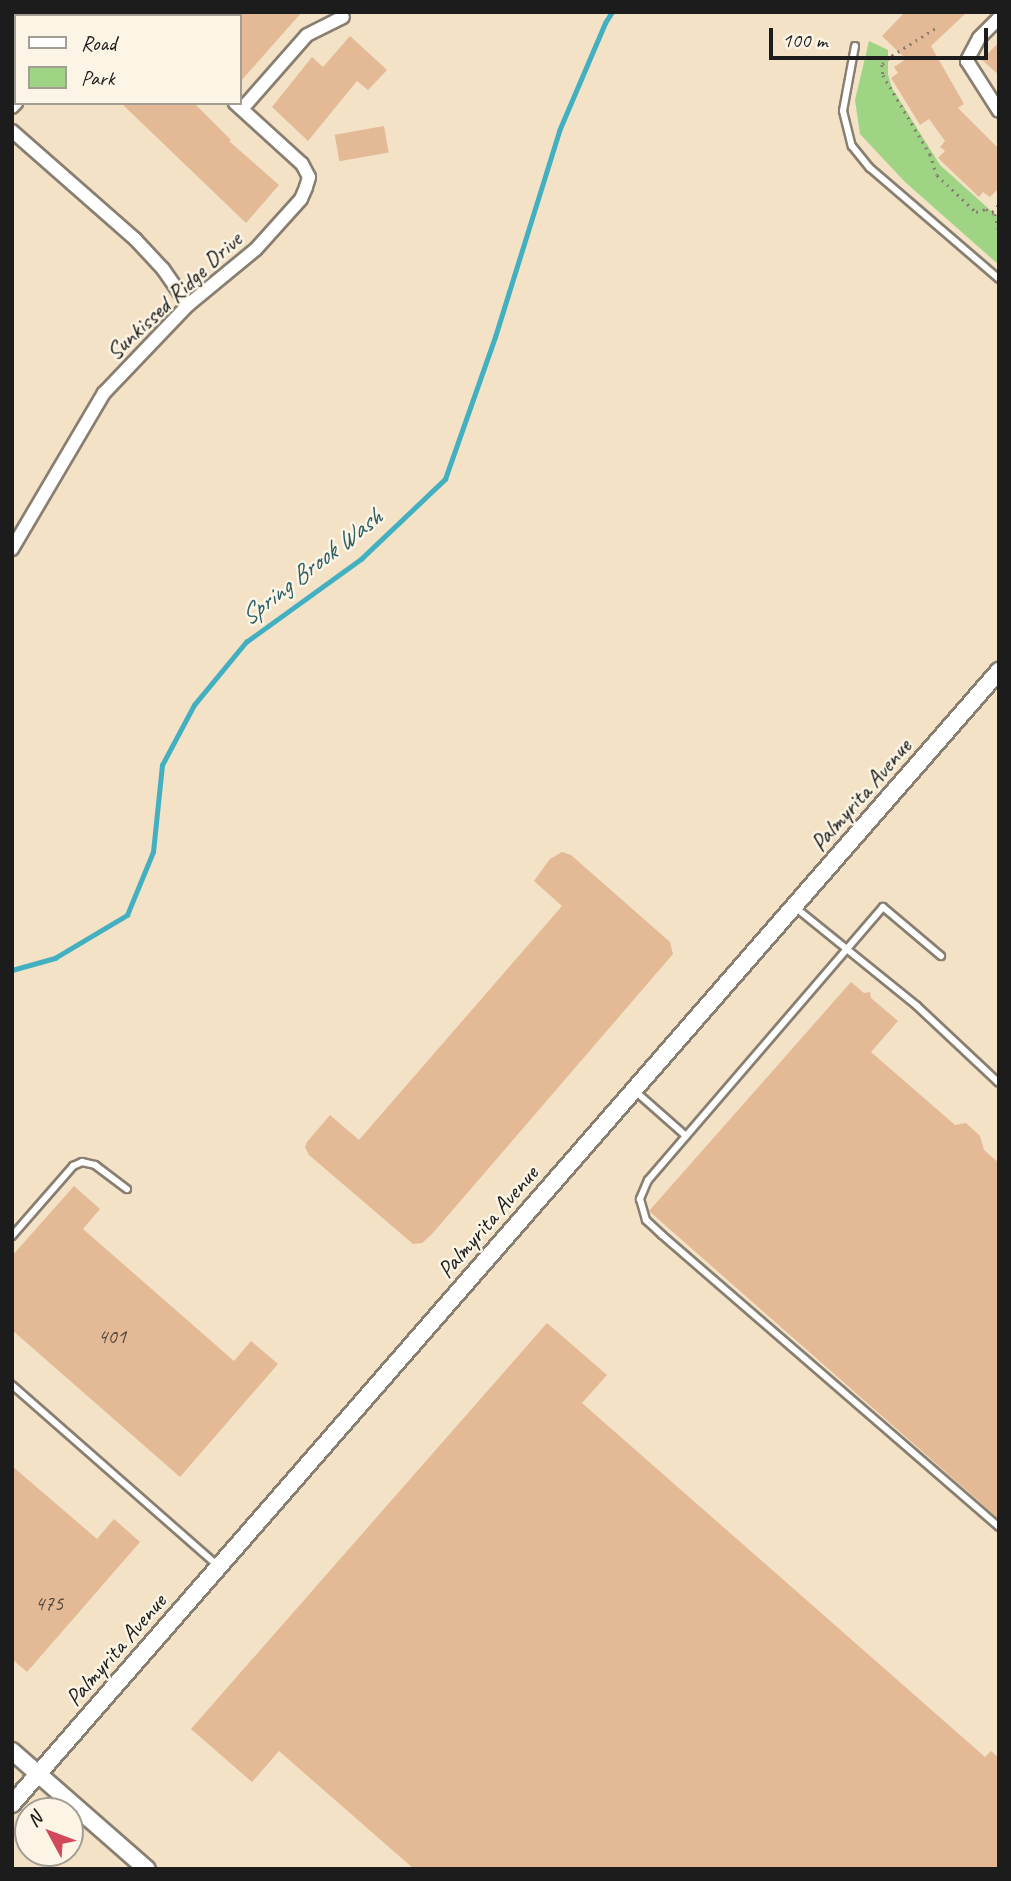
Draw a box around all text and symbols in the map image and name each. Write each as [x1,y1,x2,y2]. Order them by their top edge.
legend [14,14,242,105]
scale bar [773,14,992,58]
text: 100 m [782,27,827,53]
text: Road [81,30,116,56]
text: Park [81,65,114,91]
street label: Sunkissed Ridge Drive [100,226,248,366]
water label: Spring Brook Wash [234,502,388,632]
street label: Palmyrita Avenue [804,733,918,857]
street label: Palmyrita Avenue [431,1160,545,1284]
house number: 401 [98,1323,126,1349]
street label: Palmyrita Avenue [59,1588,173,1712]
house number: 475 [35,1590,63,1616]
north arrow [14,1797,84,1867]
text: N [22,1807,48,1832]

